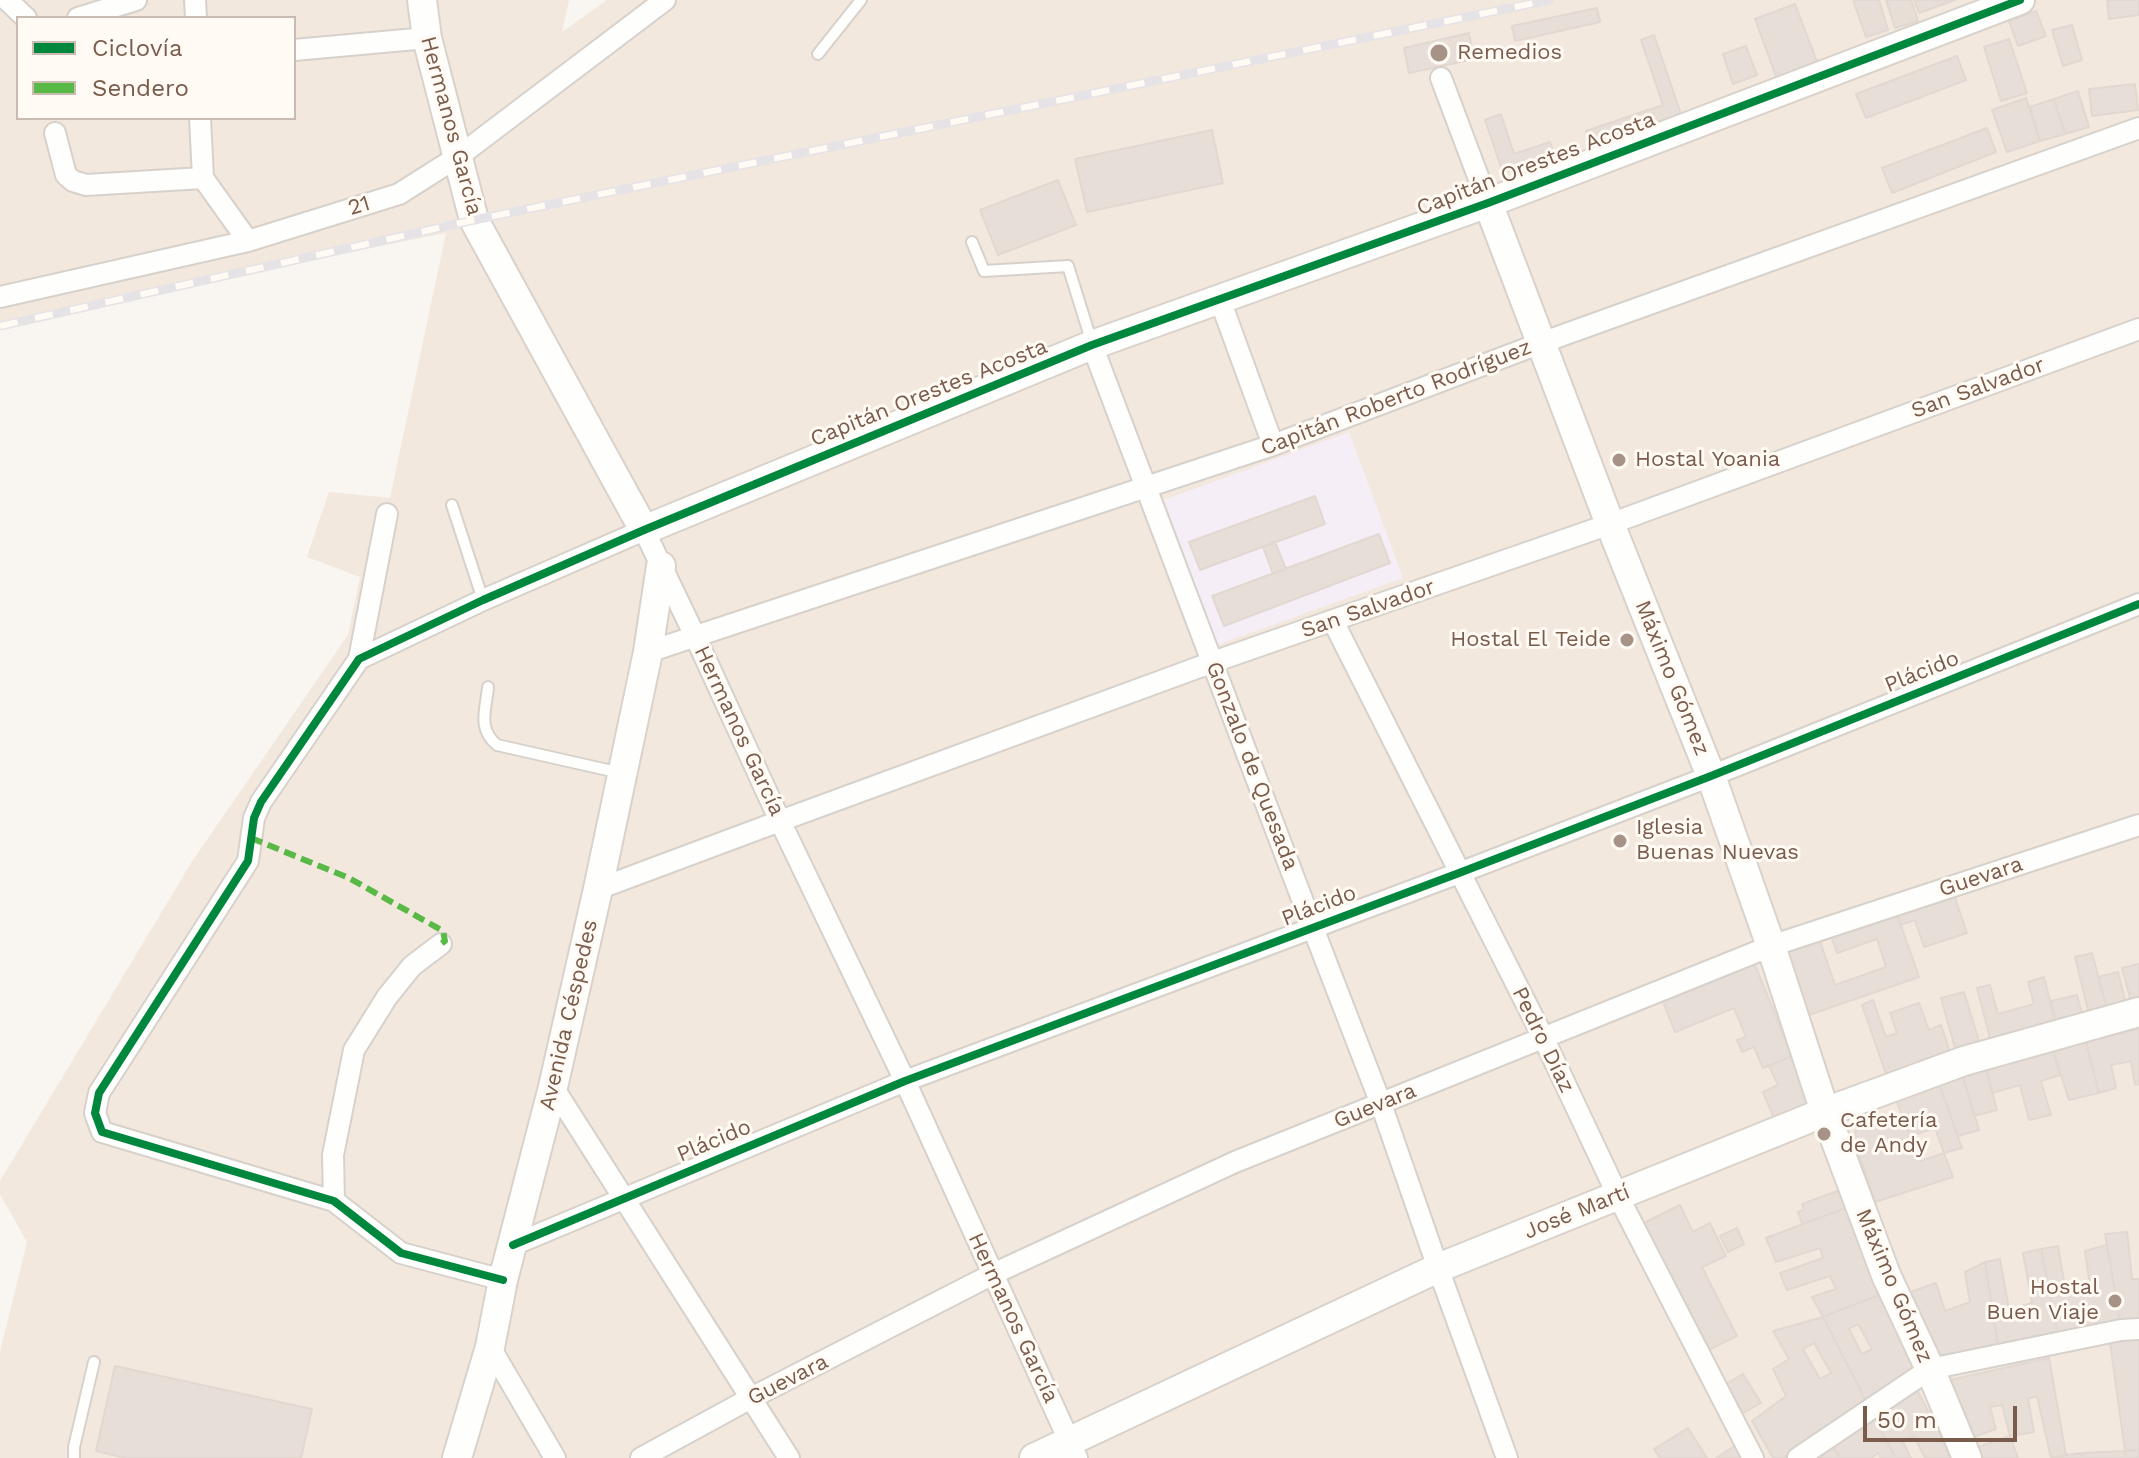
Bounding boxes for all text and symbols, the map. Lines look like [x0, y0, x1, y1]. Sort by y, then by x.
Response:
legend [16, 16, 296, 120]
street label: Hermanos García [414, 33, 488, 219]
text: Ciclovía [92, 34, 182, 62]
place label: Remedios [1457, 40, 1562, 66]
marker: Remedios [1428, 42, 1450, 64]
text: Sendero [92, 74, 189, 102]
street label: Capitán Orestes Acosta [1413, 106, 1659, 222]
street label: 21 [345, 190, 373, 222]
street label: Capitán Orestes Acosta [807, 333, 1051, 453]
street label: Capitán Roberto Rodríguez [1257, 334, 1535, 462]
street label: San Salvador [1908, 352, 2048, 424]
place label: Hostal Yoania [1635, 447, 1780, 473]
marker: Hostal Yoania [1610, 451, 1628, 469]
street label: San Salvador [1298, 574, 1438, 644]
street label: Máximo Gómez [1629, 597, 1715, 759]
place label: Hostal El Teide [1450, 627, 1611, 653]
marker: Hostal El Teide [1618, 631, 1636, 649]
street label: Hermanos García [688, 642, 790, 820]
street label: Plácido [1881, 645, 1963, 699]
street label: Gonzalo de Quesada [1200, 658, 1304, 874]
place label: Iglesia Buenas Nuevas [1636, 815, 1799, 866]
marker: Iglesia Buenas Nuevas [1611, 832, 1629, 850]
street label: Guevara [1936, 851, 2026, 903]
street label: Plácido [1278, 880, 1360, 932]
street label: Avenida Céspedes [534, 917, 604, 1113]
street label: Pedro Díaz [1506, 983, 1580, 1097]
street label: Guevara [1330, 1078, 1420, 1134]
place label: Cafetería de Andy [1840, 1108, 1937, 1160]
street label: Plácido [673, 1114, 755, 1168]
marker: Cafetería de Andy [1815, 1125, 1833, 1143]
street label: José Martí [1520, 1179, 1634, 1245]
street label: Máximo Gómez [1850, 1205, 1938, 1367]
street label: Hermanos García [962, 1229, 1064, 1407]
place label: Hostal Buen Viaje [1986, 1275, 2099, 1326]
marker: Hostal Buen Viaje [2106, 1292, 2124, 1310]
street label: Guevara [743, 1349, 833, 1411]
scale bar [1867, 1390, 2021, 1440]
text: 50 m [1877, 1406, 1937, 1434]

